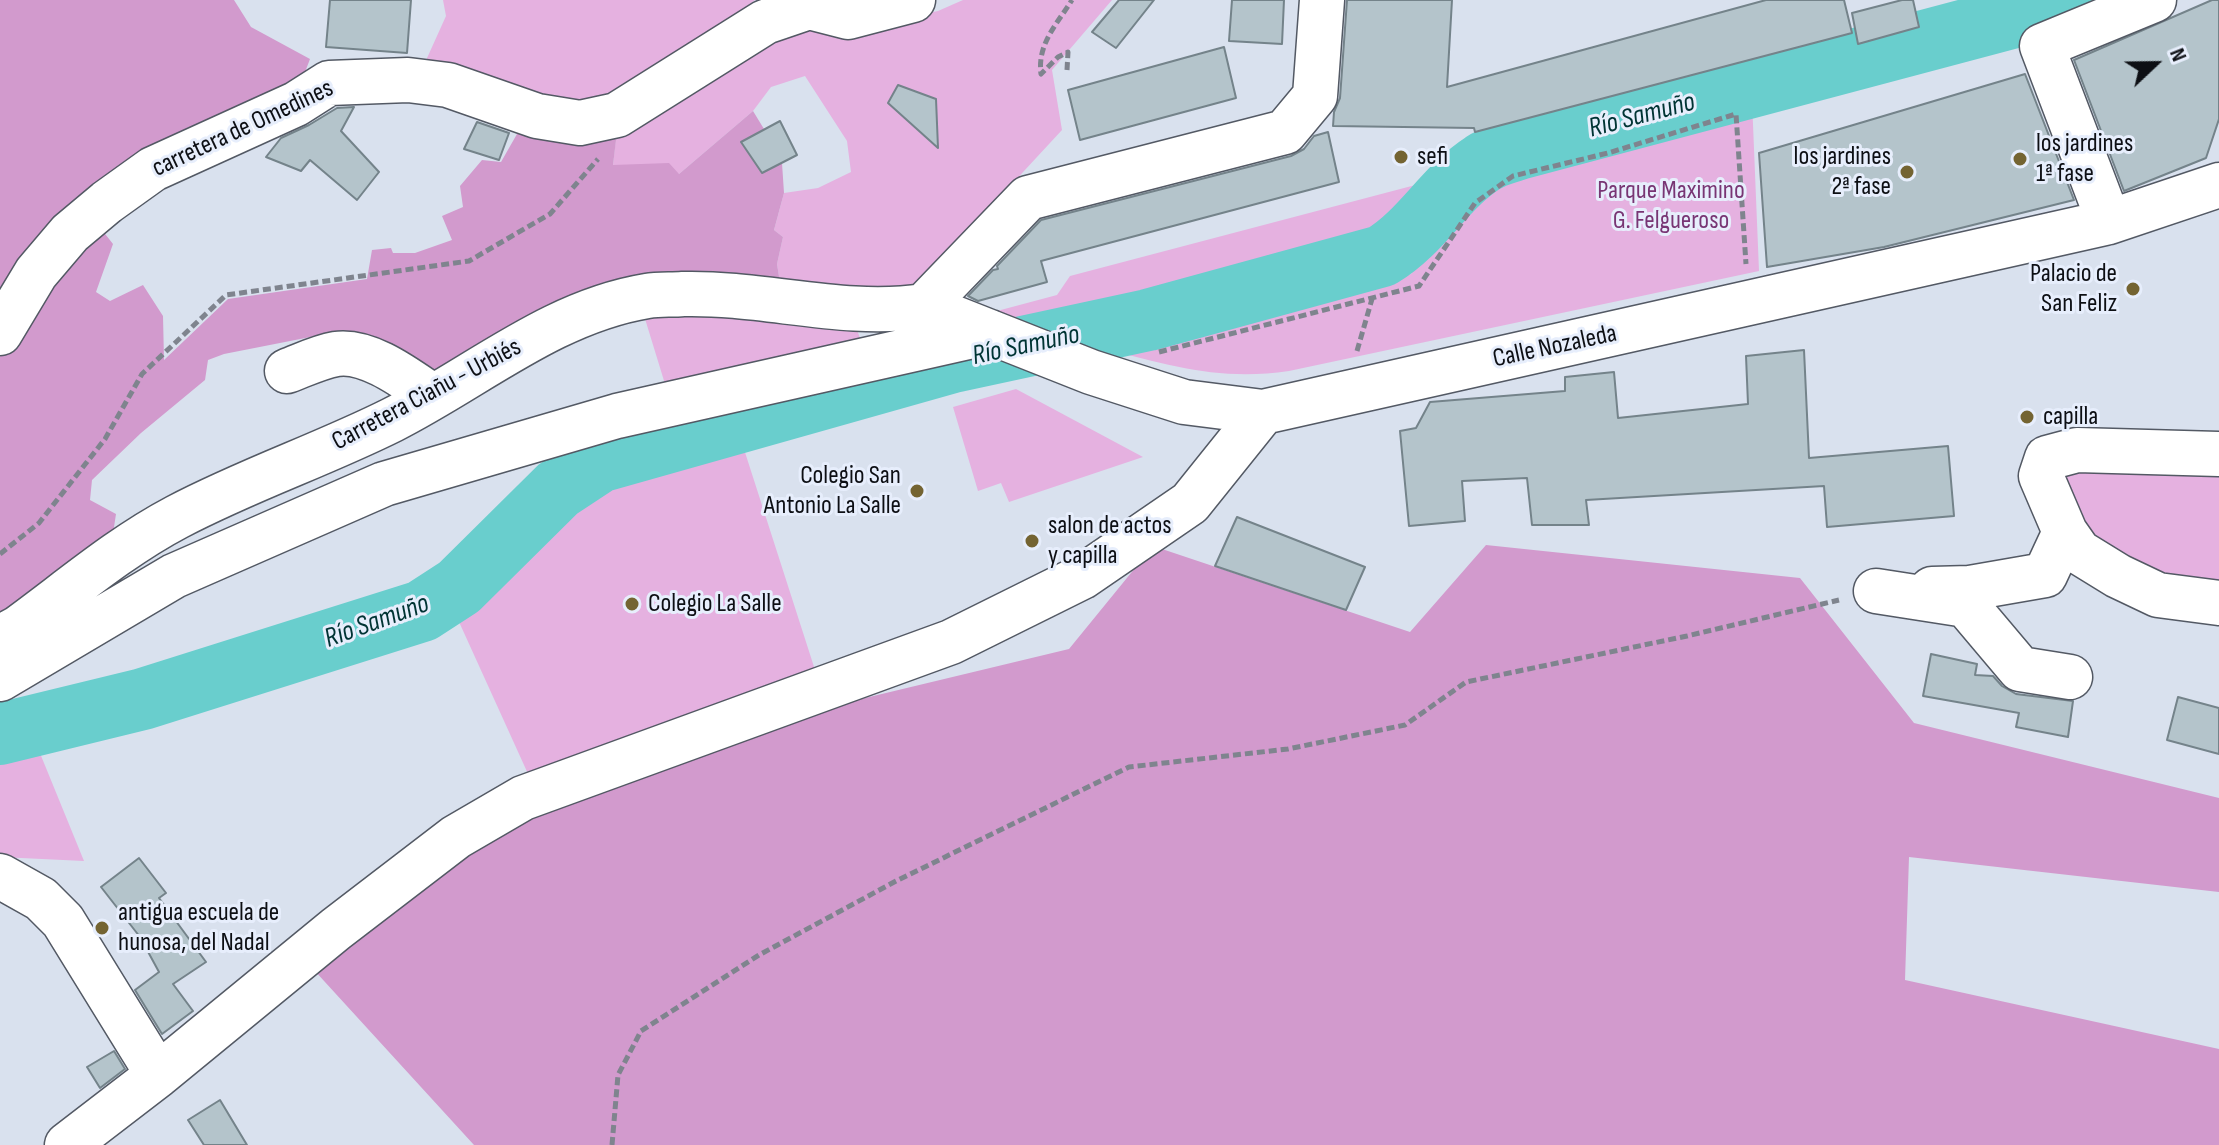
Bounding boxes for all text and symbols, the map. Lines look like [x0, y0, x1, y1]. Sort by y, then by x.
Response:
north arrow [2115, 24, 2195, 104]
text: N [2163, 44, 2192, 65]
street label: carretera de Omedines [147, 73, 339, 185]
water label: Río Samuño [1585, 86, 1699, 146]
place label: los jardines 1ª fase [2036, 128, 2133, 190]
place label: sefi [1417, 141, 1448, 173]
place label: los jardines 2ª fase [1794, 141, 1891, 202]
marker: sefi [1392, 148, 1410, 166]
marker: los jardines 1ª fase [2011, 150, 2029, 168]
marker: los jardines 2ª fase [1898, 163, 1916, 181]
park label: Parque Maximino G. Felgueroso [1597, 175, 1745, 236]
place label: Palacio de San Feliz [2030, 258, 2117, 320]
marker: Palacio de San Feliz [2124, 280, 2142, 298]
water label: Río Samuño [969, 318, 1083, 374]
street label: Calle Nozaleda [1490, 319, 1620, 375]
street label: Carretera Ciañu - Urbiés [327, 332, 527, 458]
place label: capilla [2043, 401, 2098, 433]
marker: capilla [2018, 408, 2036, 426]
place label: Colegio San Antonio La Salle [764, 460, 901, 522]
marker: Colegio San Antonio La Salle [908, 482, 926, 500]
place label: salon de actos y capilla [1048, 510, 1172, 572]
marker: salon de actos y capilla [1023, 532, 1041, 550]
water label: Río Samuño [320, 588, 434, 656]
place label: Colegio La Salle [648, 588, 782, 620]
marker: Colegio La Salle [623, 595, 641, 613]
place label: antigua escuela de hunosa, del Nadal [118, 897, 279, 958]
marker: antigua escuela de hunosa, del Nadal [93, 919, 111, 937]

